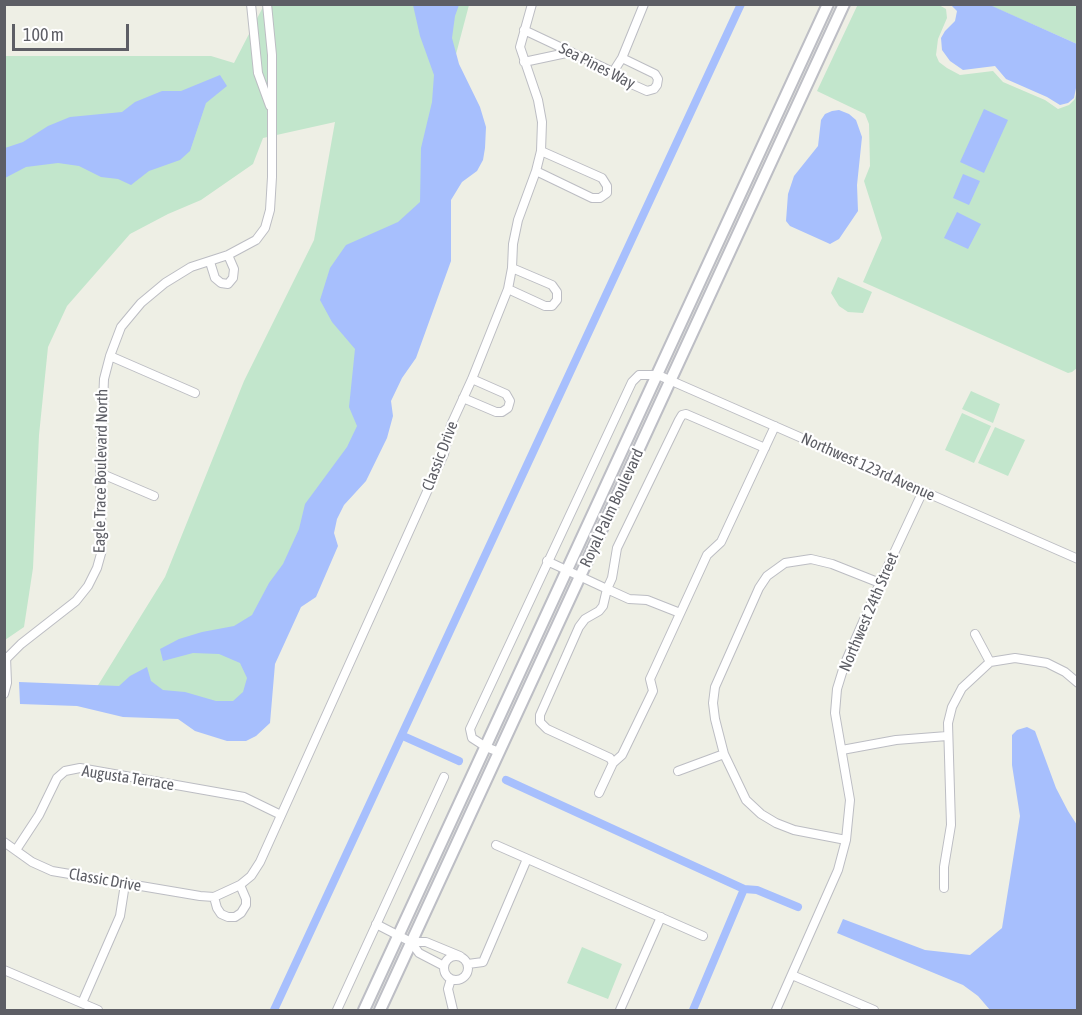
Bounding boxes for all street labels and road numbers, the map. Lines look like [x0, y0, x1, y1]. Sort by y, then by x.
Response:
street label: Sea Pines Way [556, 39, 638, 93]
street label: Eagle Trace Boulevard North [90, 389, 112, 553]
street label: Classic Drive [418, 418, 462, 494]
street label: Northwest 123rd Avenue [798, 429, 938, 505]
street label: Royal Palm Boulevard [576, 446, 648, 570]
street label: Northwest 24th Street [835, 549, 903, 675]
street label: Augusta Terrace [81, 761, 175, 795]
street label: Classic Drive [67, 864, 143, 896]

